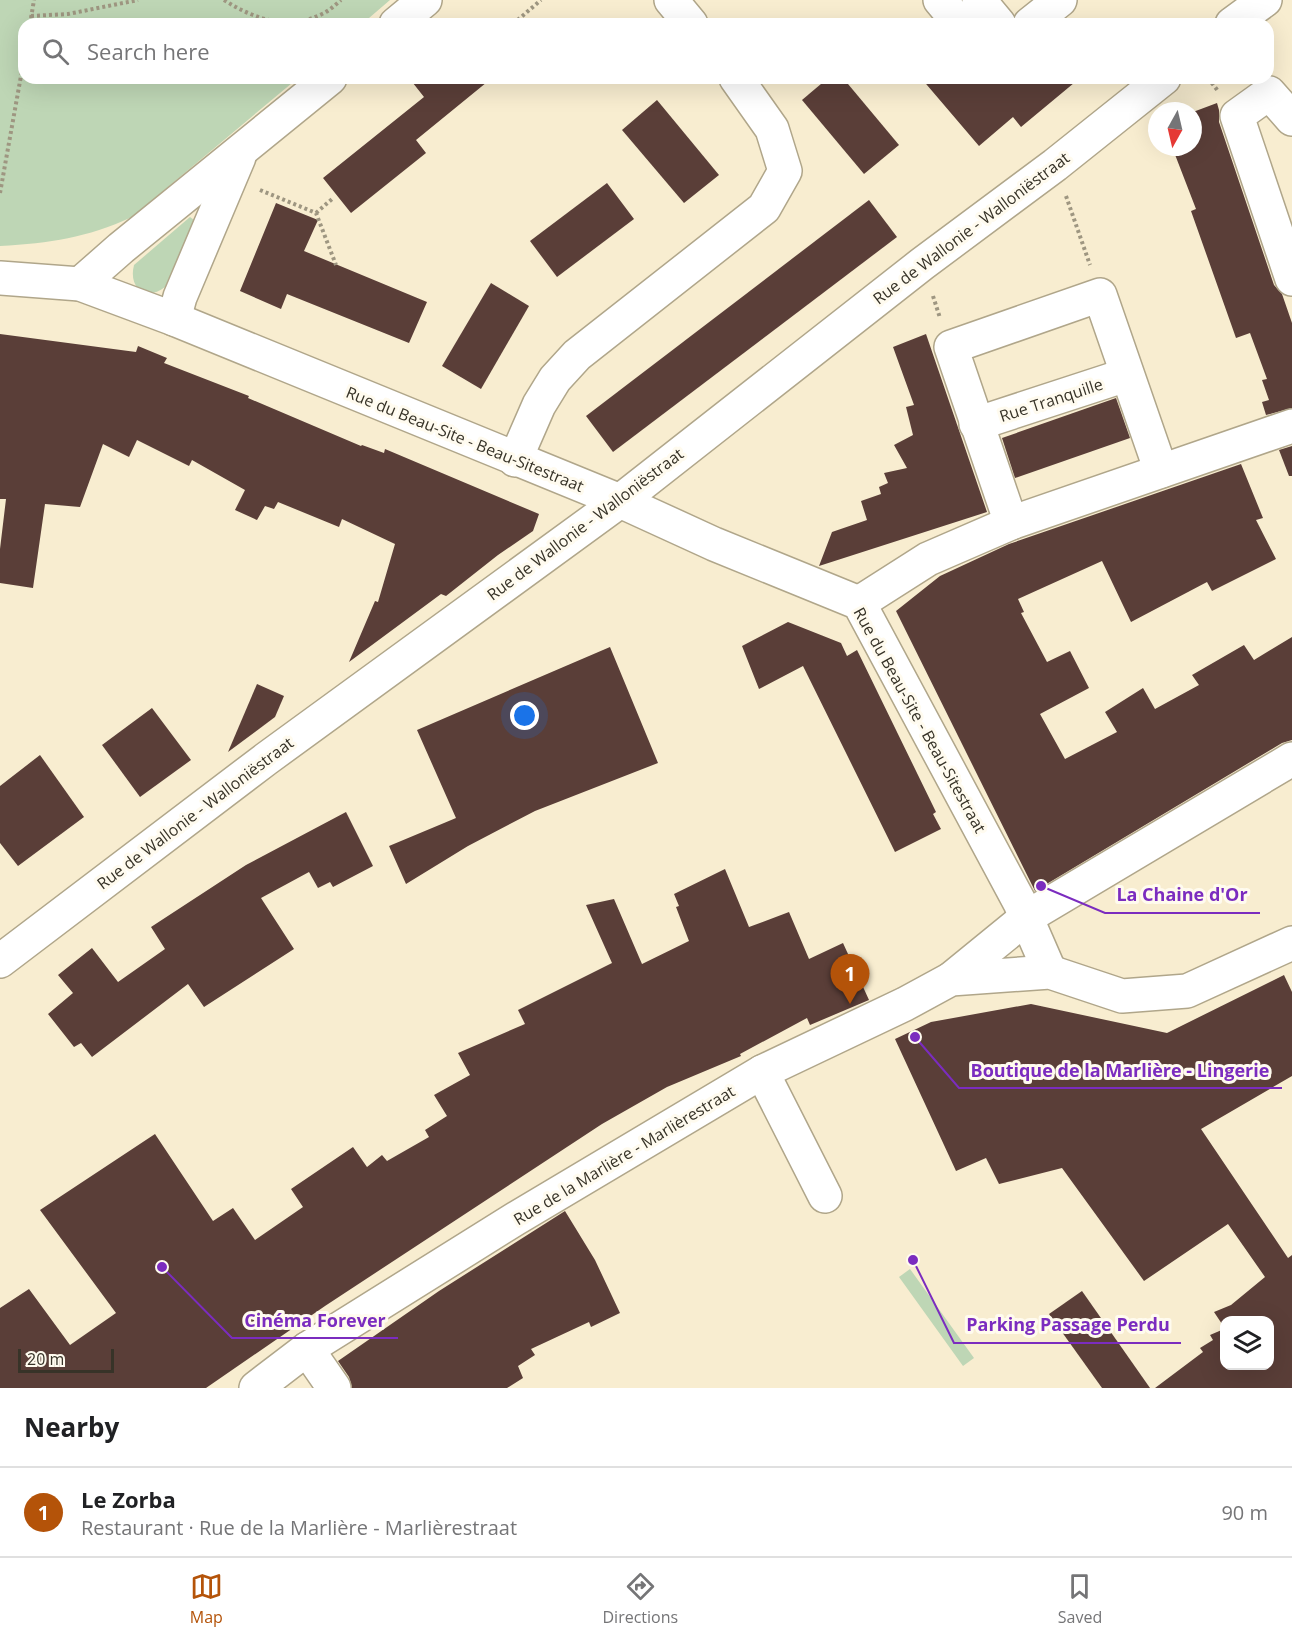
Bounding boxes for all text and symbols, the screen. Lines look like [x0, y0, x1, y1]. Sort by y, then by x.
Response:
search box [18, 18, 1274, 84]
icon: search [39, 35, 72, 68]
text: Search here [87, 36, 210, 66]
north arrow [1148, 102, 1202, 156]
street label: Rue de Wallonie - Walloniëstraat [868, 147, 1074, 309]
street label: Rue Tranquille [996, 373, 1106, 427]
street label: Rue du Beau-Site - Beau-Sitestraat [343, 381, 587, 497]
street label: Rue de Wallonie - Walloniëstraat [482, 443, 688, 605]
street label: Rue du Beau-Site - Beau-Sitestraat [849, 603, 992, 837]
your location [510, 701, 539, 730]
street label: Rue de Wallonie - Walloniëstraat [92, 732, 298, 894]
callout: La Chaine d'Or [1105, 877, 1260, 913]
text: La Chaine d'Or [1116, 882, 1248, 906]
pin: 1 [830, 954, 870, 1004]
callout: Boutique de la Marlière - Lingerie [959, 1052, 1282, 1088]
text: Boutique de la Marlière - Lingerie [971, 1058, 1269, 1082]
street label: Rue de la Marlière - Marlièrestraat [509, 1080, 739, 1230]
callout: Cinéma Forever [232, 1302, 398, 1338]
callout: Parking Passage Perdu [954, 1307, 1181, 1343]
text: Cinéma Forever [244, 1308, 386, 1332]
text: Parking Passage Perdu [966, 1312, 1170, 1336]
map controls [1220, 1316, 1274, 1370]
button: layers [1220, 1316, 1274, 1370]
scale bar [18, 1346, 114, 1374]
text: 20 m [27, 1348, 64, 1370]
text: Nearby [24, 1409, 119, 1445]
text: Le Zorba [81, 1484, 176, 1514]
text: 1 [38, 1499, 49, 1526]
text: 90 m [1221, 1499, 1268, 1526]
text: Restaurant · Rue de la Marlière - Marlièrestraat [81, 1514, 517, 1541]
tab: Map [190, 1570, 223, 1628]
tab: Directions [602, 1570, 678, 1628]
tab: Saved [1058, 1570, 1102, 1628]

